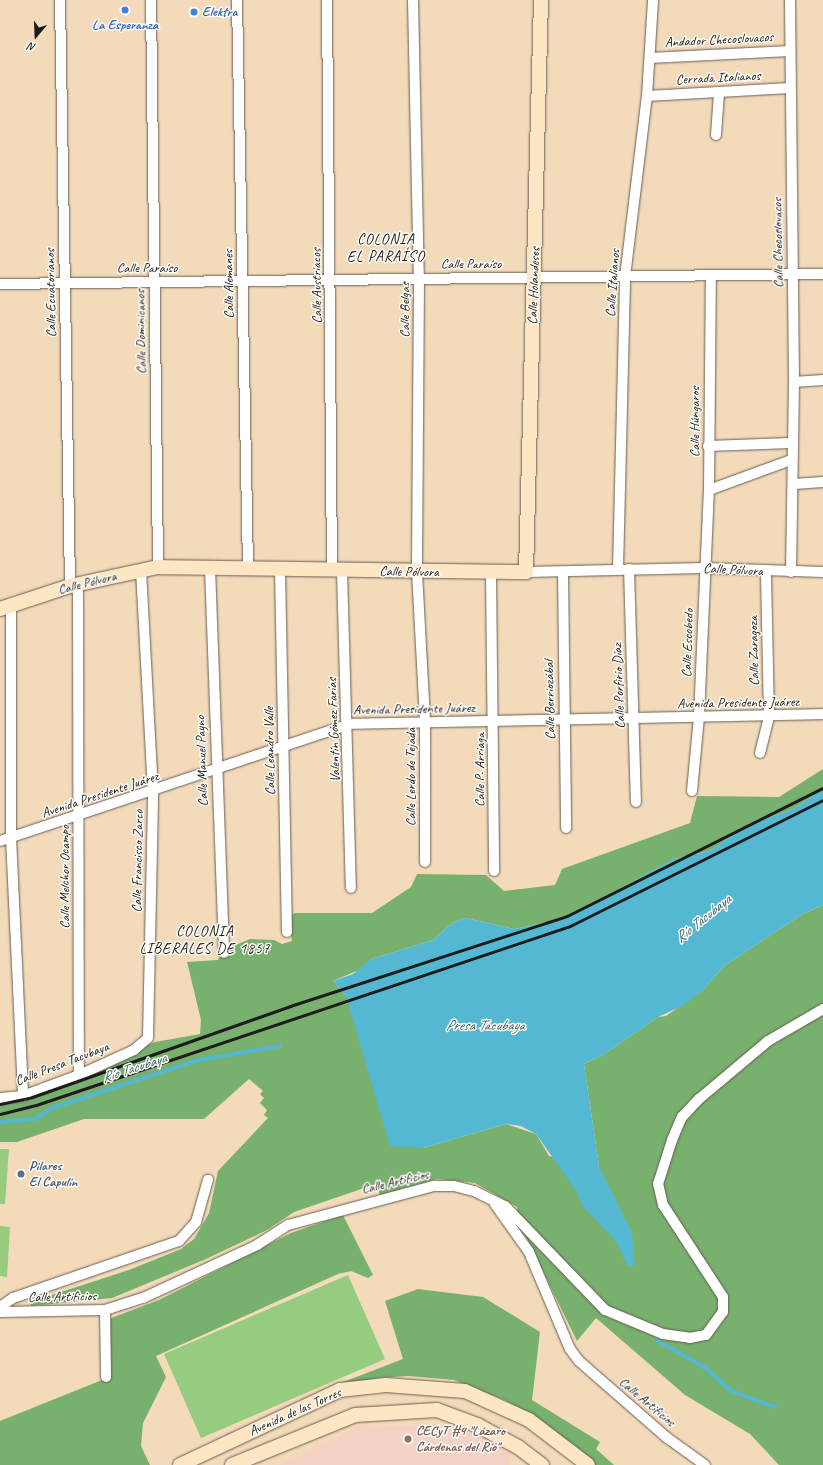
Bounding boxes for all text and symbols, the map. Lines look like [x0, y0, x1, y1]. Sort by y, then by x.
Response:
place label: Elektra [202, 4, 237, 20]
marker: La Esperanza [120, 5, 130, 15]
marker: Elektra [189, 7, 199, 17]
north arrow [16, 16, 56, 56]
place label: La Esperanza [92, 17, 158, 33]
street label: Andador Checoslovacos [664, 29, 774, 51]
text: N [27, 40, 38, 55]
street label: Cerrada Italianos [675, 67, 761, 89]
street label: Calle Checoslovacos [769, 198, 787, 288]
district label: COLONIA EL PARAÍSO [347, 230, 425, 265]
street label: Calle Holandeses [524, 247, 544, 325]
street label: Calle Austriacos [308, 248, 326, 324]
street label: Calle Italianos [602, 248, 624, 318]
street label: Calle Ecuatorianos [42, 249, 60, 337]
street label: Calle Alemanes [220, 249, 238, 319]
street label: Calle Paraíso [441, 256, 501, 272]
street label: Calle Paraíso [117, 260, 177, 276]
street label: Calle Belgas [397, 282, 413, 338]
street label: Calle Dominicanos [132, 289, 150, 375]
street label: Calle Húngaros [687, 387, 703, 457]
street label: Calle Pólvora [703, 560, 763, 580]
street label: Calle Pólvora [379, 563, 439, 581]
street label: Calle Pólvora [56, 568, 118, 598]
street label: Calle Escobedo [678, 608, 698, 678]
street label: Calle Zaragoza [745, 616, 763, 686]
street label: Calle Porfirio Díaz [609, 643, 629, 729]
street label: Calle Berriozábal [541, 660, 559, 740]
street label: Valentín Gómez Farías [324, 677, 344, 783]
street label: Avenida Presidente Juárez [677, 694, 799, 712]
street label: Avenida Presidente Juárez [353, 700, 475, 718]
street label: Calle Leandro Valle [261, 707, 279, 795]
street label: Calle Manuel Payno [192, 715, 212, 807]
street label: Calle Lerdo de Tejada [403, 728, 419, 826]
street label: Calle P. Arriaga [472, 733, 488, 807]
street label: Avenida Presidente Juárez [40, 768, 160, 822]
street label: Calle Francisco Zarco [129, 809, 147, 913]
street label: Calle Melchor Ocampo [57, 825, 73, 929]
water label: Río Tacubaya [671, 891, 735, 947]
district label: COLONIA LIBERALES DE 1857 [140, 922, 270, 957]
water label: Presa Tacubaya [445, 1017, 525, 1035]
street label: Calle Presa Tacubaya [13, 1038, 111, 1090]
water label: Río Tacubaya [99, 1049, 169, 1087]
place label: Pilares El Capulín [29, 1158, 77, 1190]
street label: Calle Artificios [360, 1166, 430, 1198]
marker: Pilares El Capulín [16, 1169, 26, 1179]
street label: Calle Artificios [28, 1288, 96, 1306]
street label: Calle Artificios [615, 1374, 679, 1430]
street label: Avenida de las Torres [246, 1384, 344, 1440]
place label: CECyT #4 "Lázaro Cárdenas del Río" [416, 1423, 505, 1456]
marker: CECyT #4 "Lázaro Cárdenas del Río" [403, 1434, 413, 1444]

